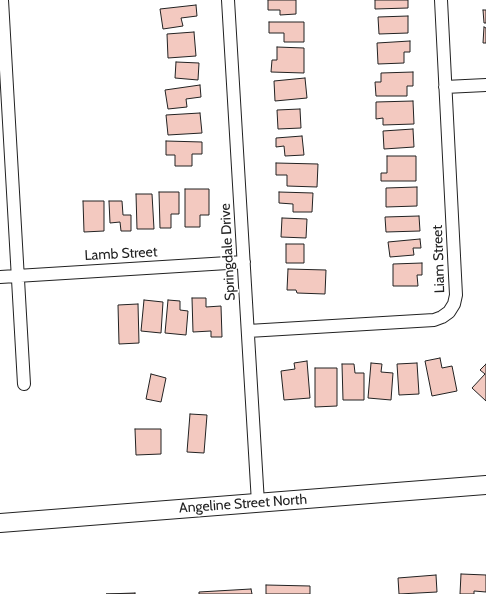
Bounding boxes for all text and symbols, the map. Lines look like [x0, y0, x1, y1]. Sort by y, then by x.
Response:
street label: Springdale Drive [217, 203, 239, 301]
street label: Liam Street [429, 225, 449, 293]
street label: Lamb Street [84, 244, 158, 264]
street label: Angeline Street North [178, 491, 308, 517]

